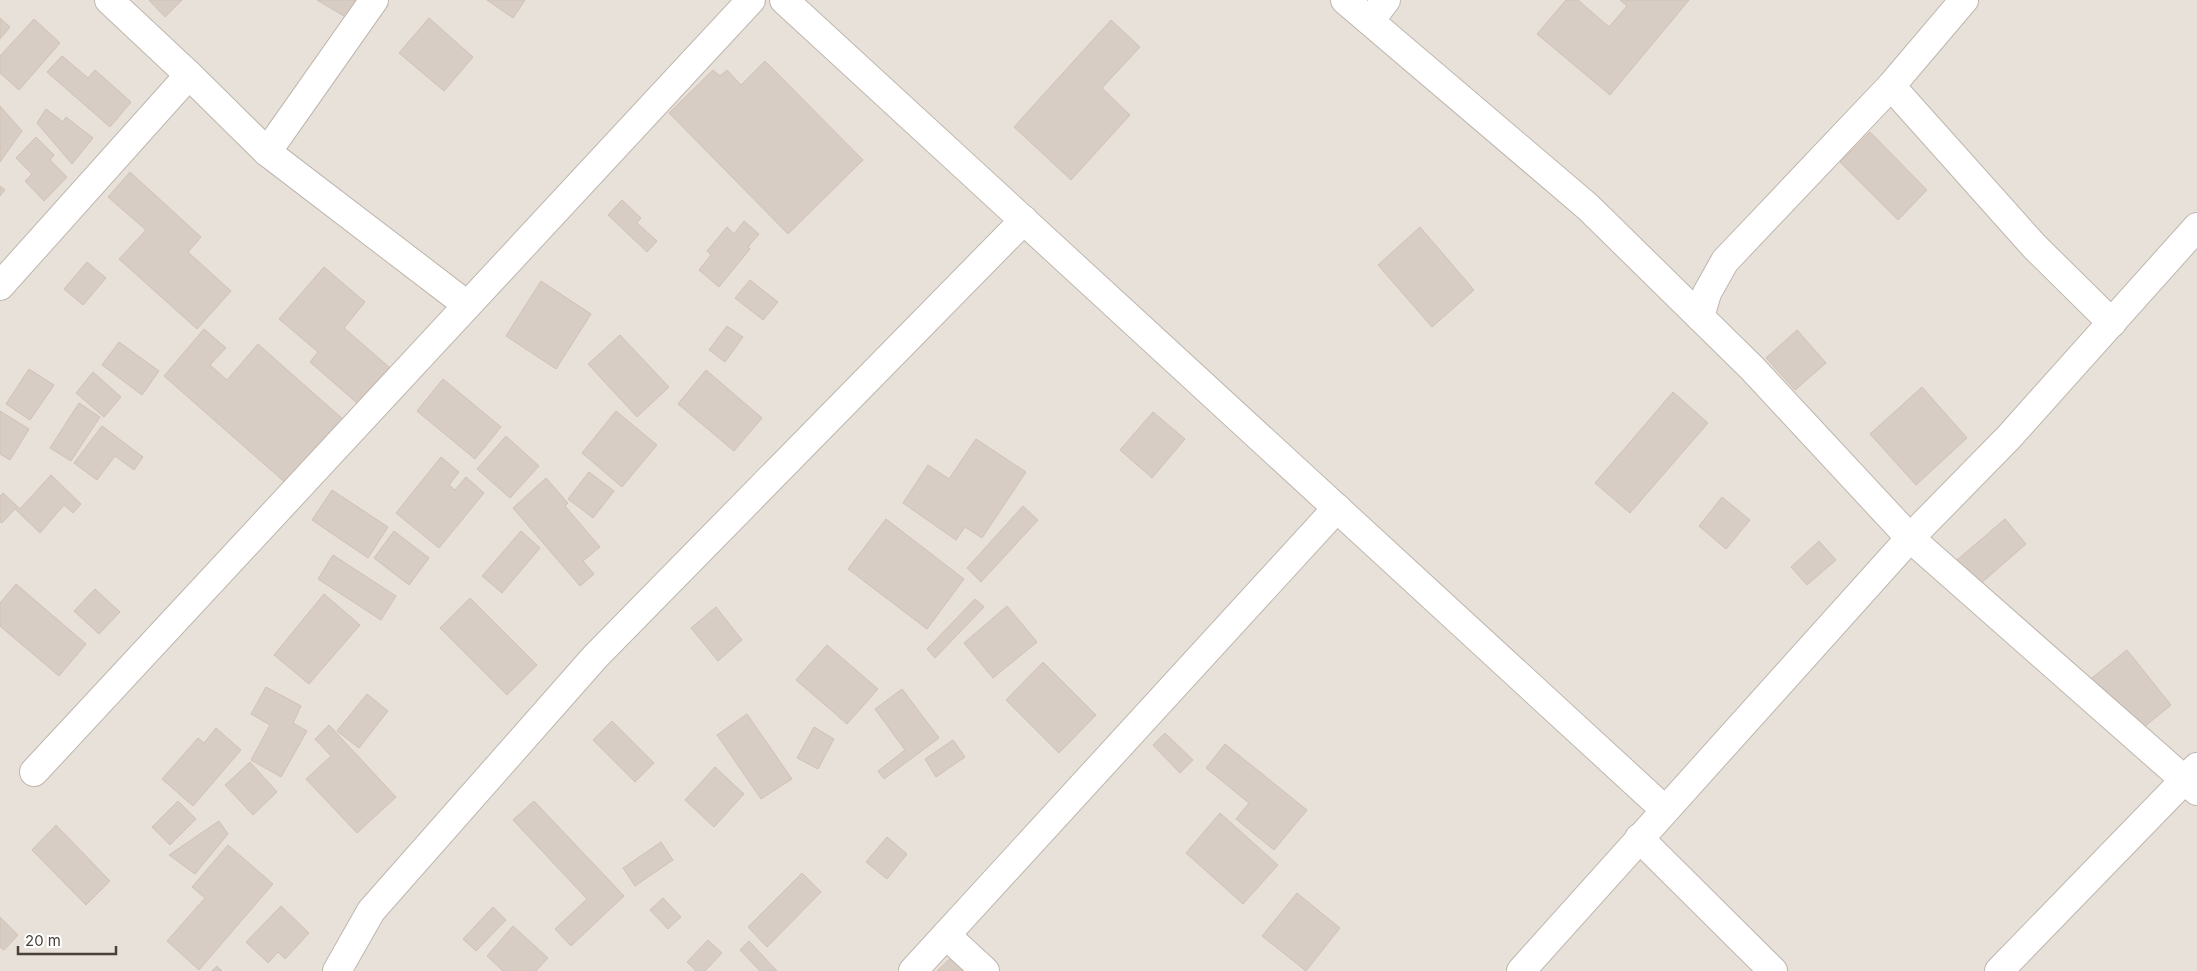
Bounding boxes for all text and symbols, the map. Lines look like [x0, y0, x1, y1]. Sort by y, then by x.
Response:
scale bar [18, 924, 115, 956]
text: 20 m [25, 931, 61, 950]

